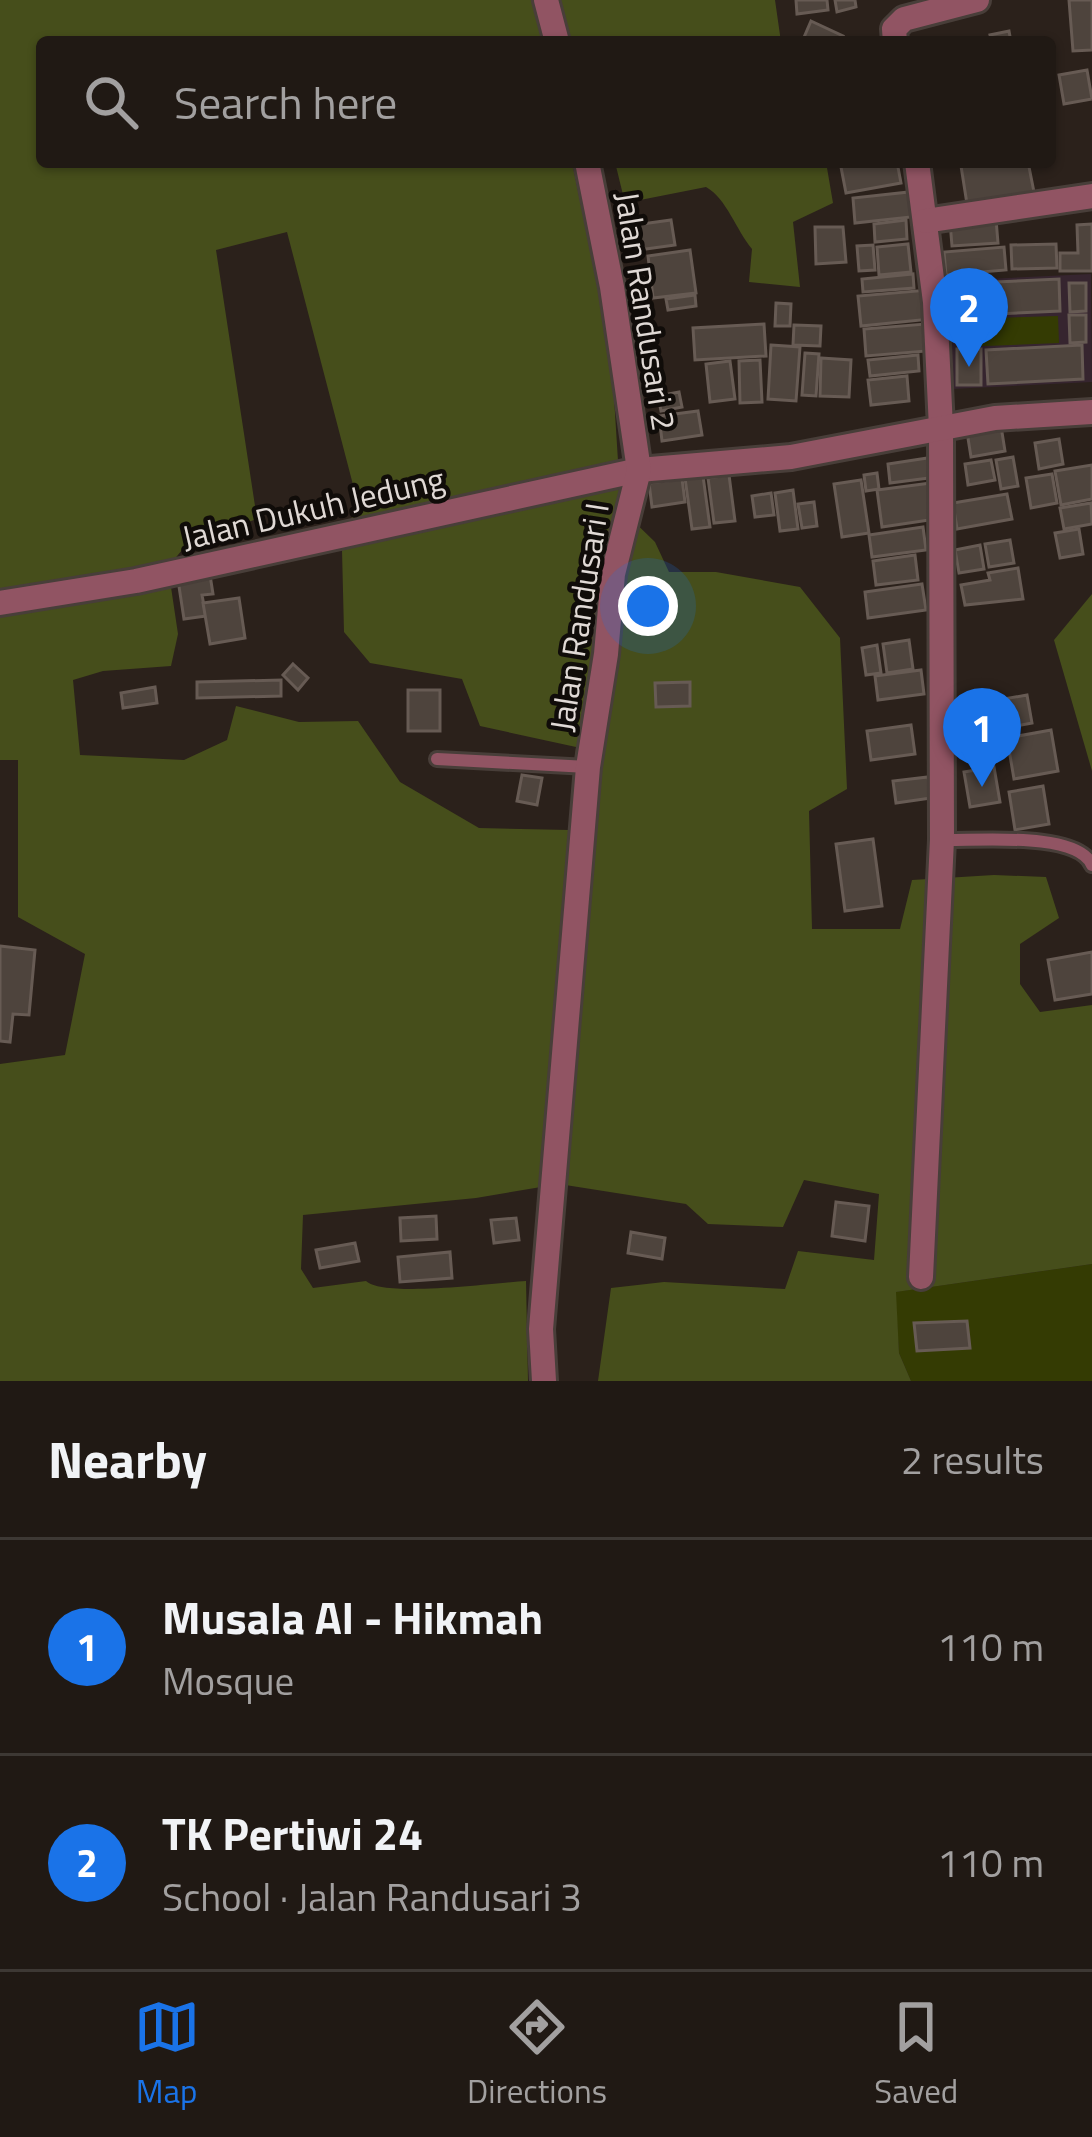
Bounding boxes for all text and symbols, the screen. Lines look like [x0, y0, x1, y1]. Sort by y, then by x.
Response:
search box [36, 36, 1056, 168]
text: Search here [174, 68, 397, 136]
icon: search [78, 69, 144, 135]
street label: Jalan Randusari 2 [602, 188, 690, 434]
pin: 2 [930, 268, 1008, 367]
street label: Jalan Dukuh Jedung [177, 453, 449, 563]
street label: Jalan Randusari I [536, 499, 622, 735]
your location [618, 576, 678, 636]
pin: 1 [943, 688, 1021, 787]
text: Nearby [48, 1420, 207, 1498]
text: 2 results [901, 1430, 1044, 1489]
text: Musala Al - Hikmah [162, 1583, 543, 1651]
text: 1 [76, 1617, 98, 1676]
text: 110 m [937, 1617, 1044, 1676]
text: Mosque [162, 1651, 294, 1710]
text: TK Pertiwi 24 [162, 1799, 423, 1867]
text: 2 [76, 1833, 98, 1892]
text: 110 m [937, 1833, 1044, 1892]
text: School · Jalan Randusari 3 [162, 1867, 582, 1926]
tab: Map [134, 1994, 200, 2116]
tab: Directions [467, 1994, 607, 2116]
tab: Saved [874, 1994, 958, 2116]

